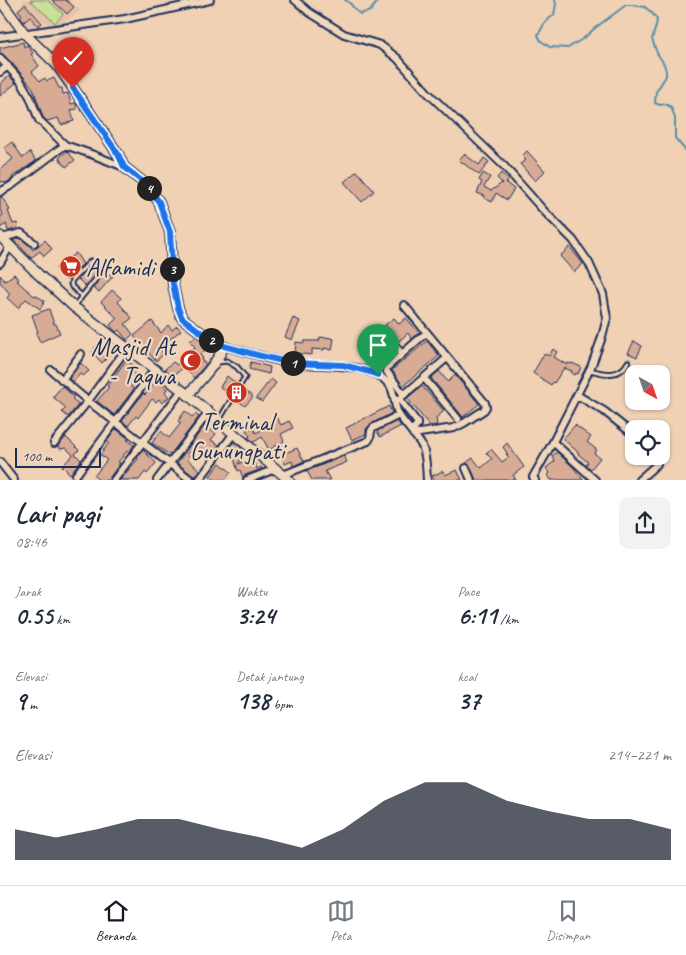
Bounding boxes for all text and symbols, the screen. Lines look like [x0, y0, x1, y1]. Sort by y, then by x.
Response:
pin [52, 37, 94, 88]
icon: check [59, 44, 87, 72]
pin: 4 [136, 176, 162, 200]
text: 4 [146, 180, 153, 197]
place label: Alfamidi [86, 252, 157, 284]
supermarket icon: Alfamidi [58, 255, 82, 279]
pin: 3 [160, 256, 184, 282]
text: 3 [169, 261, 176, 278]
pin [357, 324, 399, 375]
pin: 2 [198, 328, 224, 352]
place label: Masjid At - Taqwa [91, 331, 178, 392]
icon: arrive [364, 331, 392, 359]
text: 2 [208, 332, 215, 349]
mosque icon: Masjid At - Taqwa [179, 348, 203, 372]
pin: 1 [280, 350, 306, 376]
text: 1 [290, 355, 297, 372]
north arrow [625, 365, 670, 410]
map controls [625, 365, 670, 465]
building icon: Terminal Gunungpati [225, 380, 249, 404]
place label: Terminal Gunungpati [190, 406, 288, 467]
button: locate [625, 420, 670, 465]
scale bar [15, 445, 101, 468]
text: 100 m [22, 448, 52, 465]
text: Lari pagi [15, 495, 100, 530]
button: share [619, 497, 671, 549]
text: 08:46 [15, 532, 47, 552]
text: Jarak [15, 583, 41, 600]
text: Waktu [236, 583, 267, 600]
text: Pace [458, 583, 479, 600]
text: 0.55 [15, 600, 53, 632]
text: 3:24 [236, 600, 275, 632]
text: 6:11 [458, 600, 497, 632]
text: km [53, 611, 70, 628]
text: /km [497, 611, 519, 628]
text: Elevasi [15, 668, 47, 685]
text: Detak jantung [236, 668, 304, 685]
text: kcal [458, 668, 476, 685]
text: 9 [15, 685, 26, 717]
text: 138 [236, 685, 270, 717]
text: 37 [458, 685, 480, 717]
text: m [26, 696, 37, 713]
text: bpm [270, 696, 293, 713]
text: Elevasi [15, 745, 52, 765]
text: 214–221 m [608, 745, 671, 765]
tab: Beranda [96, 897, 136, 944]
tab: Peta [327, 897, 355, 944]
tab: Disimpan [546, 897, 590, 944]

